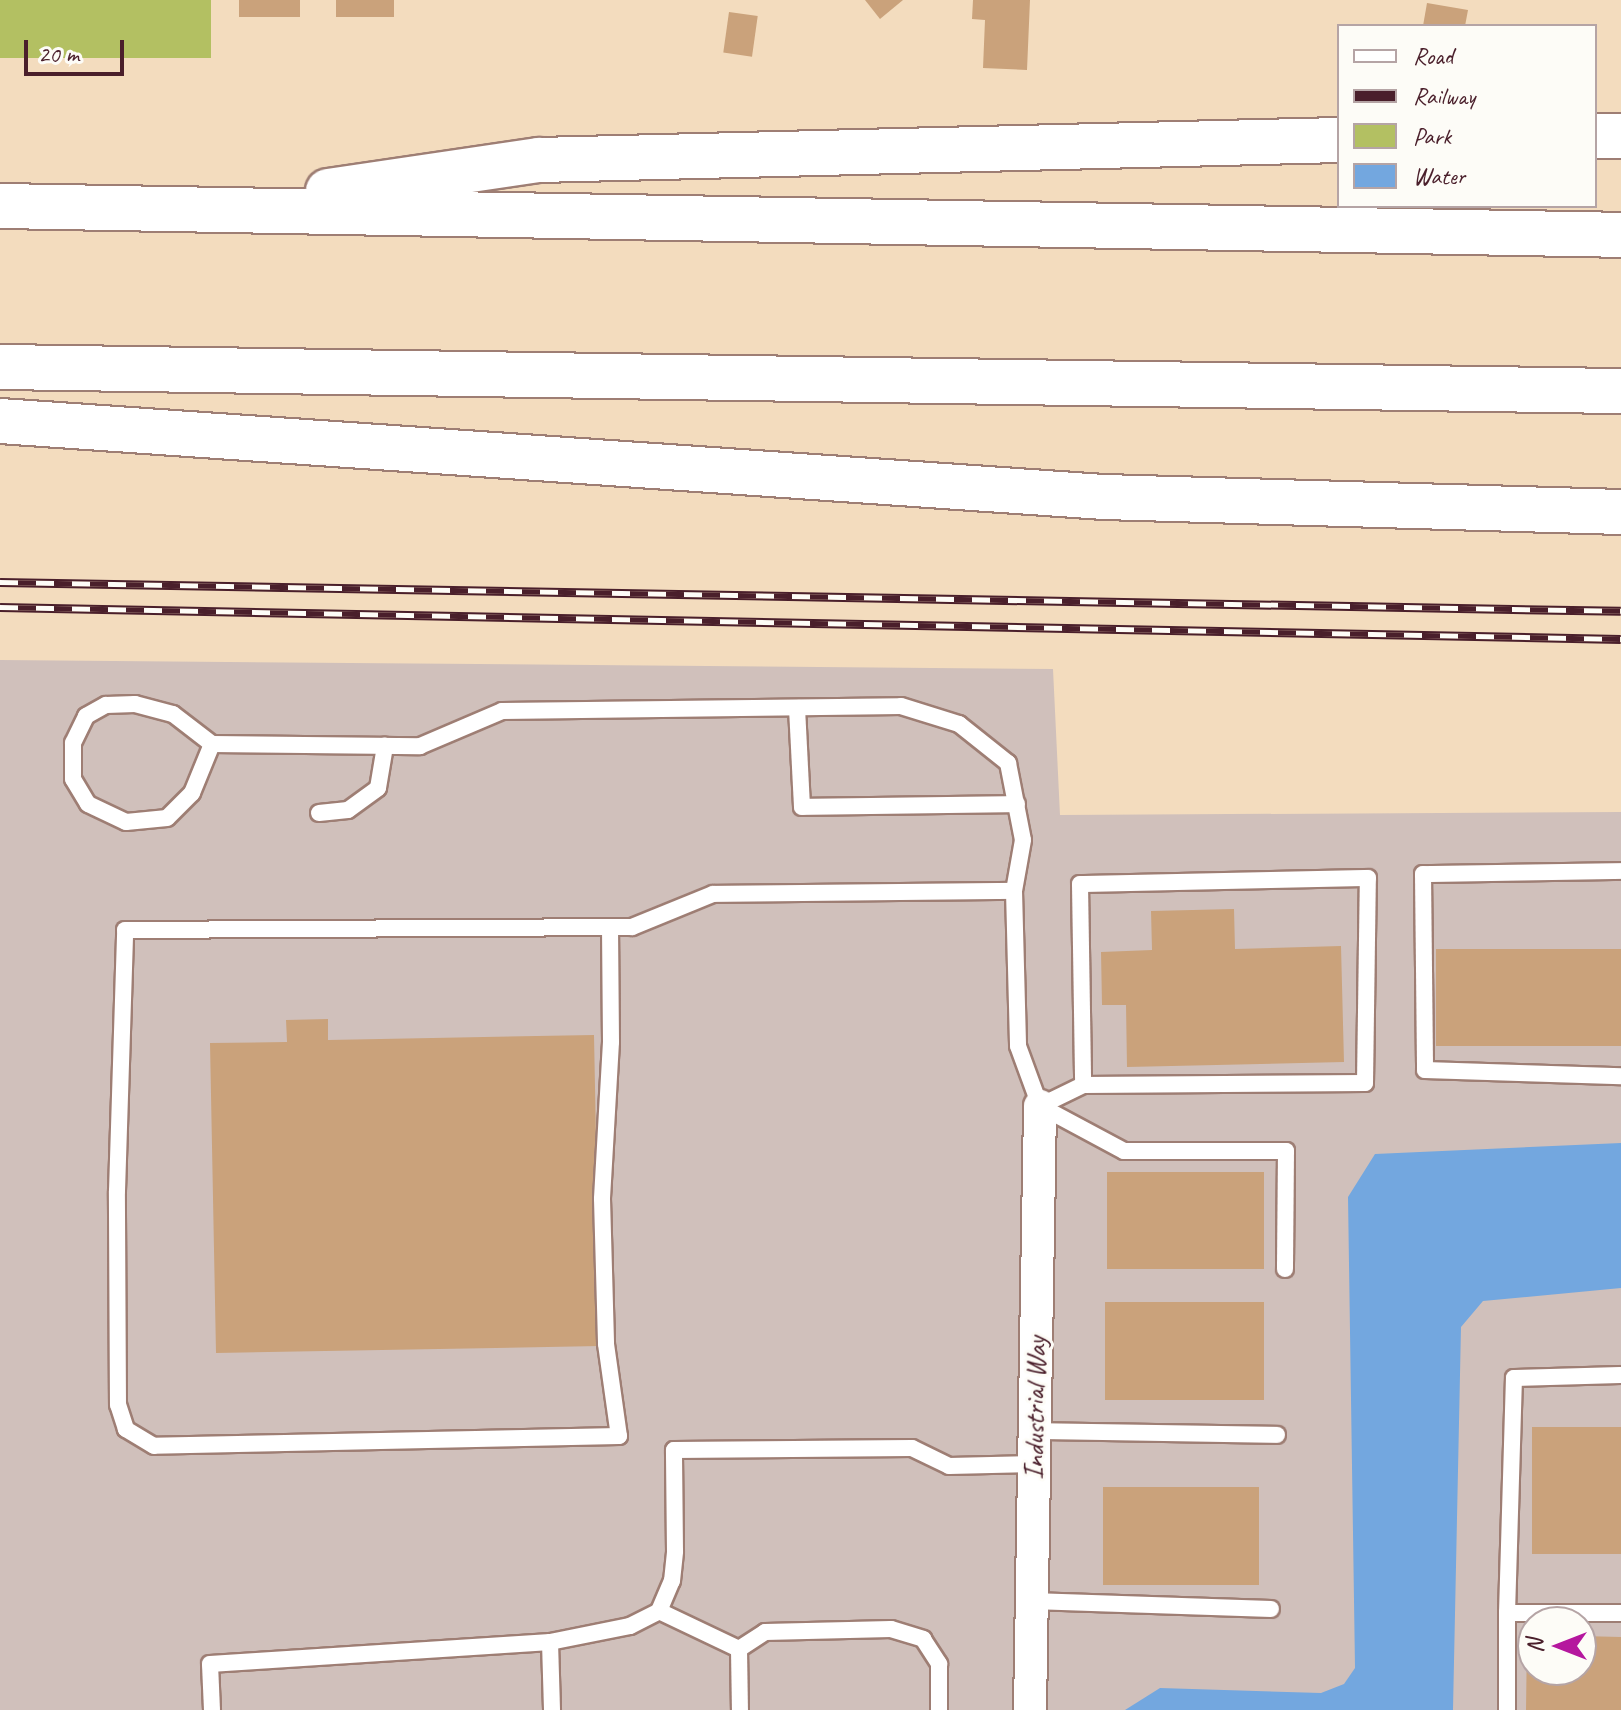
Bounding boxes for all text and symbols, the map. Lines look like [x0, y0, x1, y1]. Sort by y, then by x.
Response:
scale bar [28, 24, 128, 74]
legend [1337, 24, 1597, 208]
text: 20 m [38, 39, 79, 69]
text: Road [1413, 41, 1453, 71]
text: Railway [1413, 81, 1475, 111]
text: Park [1413, 121, 1451, 151]
text: Water [1413, 161, 1465, 191]
street label: Industrial Way [1017, 1336, 1053, 1480]
north arrow [1517, 1606, 1597, 1686]
text: N [1521, 1639, 1549, 1653]

